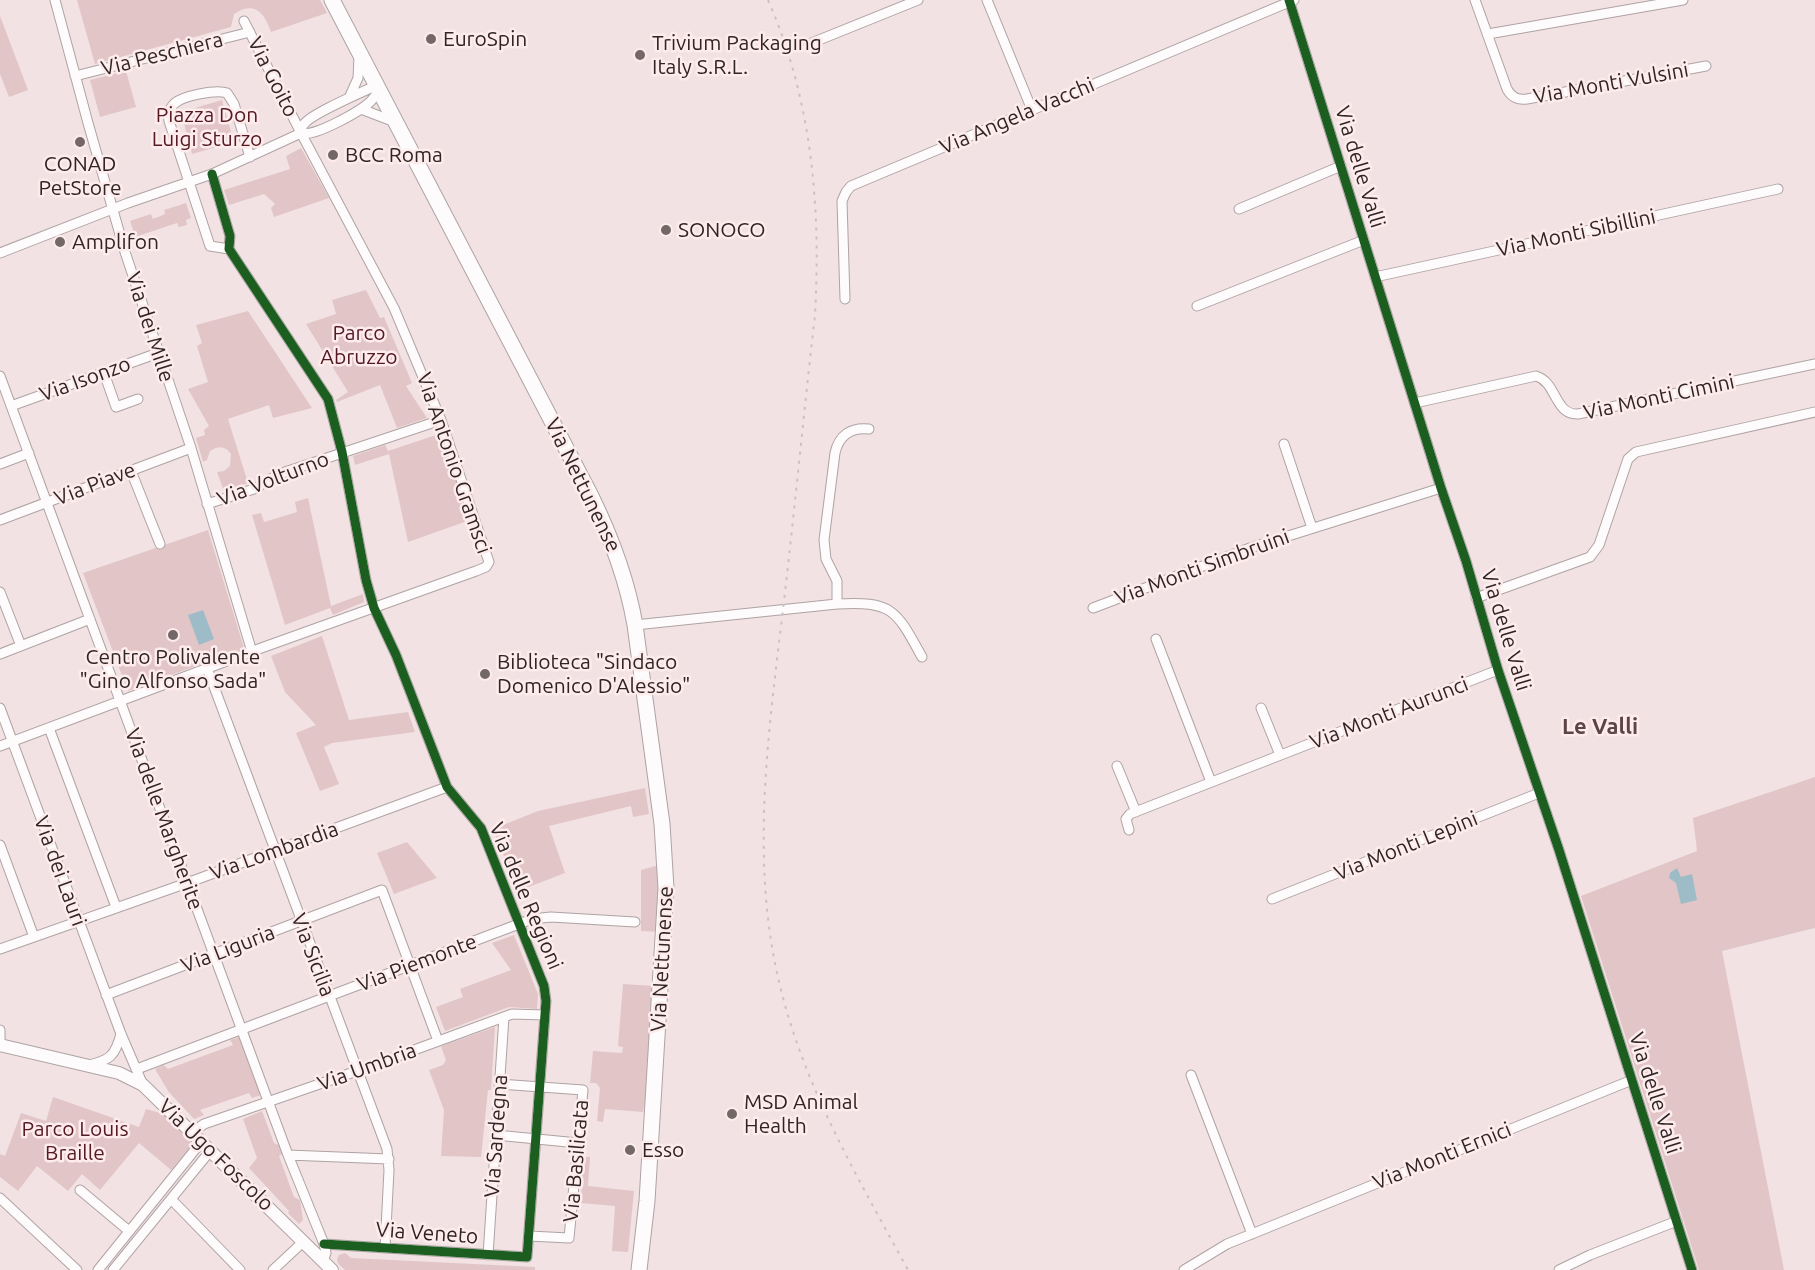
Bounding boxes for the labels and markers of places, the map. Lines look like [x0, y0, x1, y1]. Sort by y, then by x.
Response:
place label: EuroSpin [443, 26, 527, 52]
place label: Trivium Packaging Italy S.R.L. [652, 30, 822, 80]
marker: EuroSpin [424, 32, 438, 46]
marker: Trivium Packaging Italy S.R.L. [633, 48, 647, 62]
marker: CONAD PetStore [73, 135, 87, 149]
place label: BCC Roma [345, 142, 443, 168]
marker: BCC Roma [326, 148, 340, 162]
place label: CONAD PetStore [38, 151, 122, 201]
place label: SONOCO [678, 217, 766, 243]
marker: SONOCO [659, 223, 673, 237]
place label: Amplifon [72, 229, 159, 255]
marker: Amplifon [53, 235, 67, 249]
marker: Centro Polivalente "Gino Alfonso Sada" [166, 628, 180, 642]
place label: Centro Polivalente "Gino Alfonso Sada" [80, 644, 266, 694]
place label: Biblioteca "Sindaco Domenico D'Alessio" [497, 649, 690, 699]
marker: Biblioteca "Sindaco Domenico D'Alessio" [478, 667, 492, 681]
place label: MSD Animal Health [744, 1089, 858, 1139]
marker: MSD Animal Health [725, 1107, 739, 1121]
place label: Esso [642, 1137, 684, 1163]
marker: Esso [623, 1143, 637, 1157]

